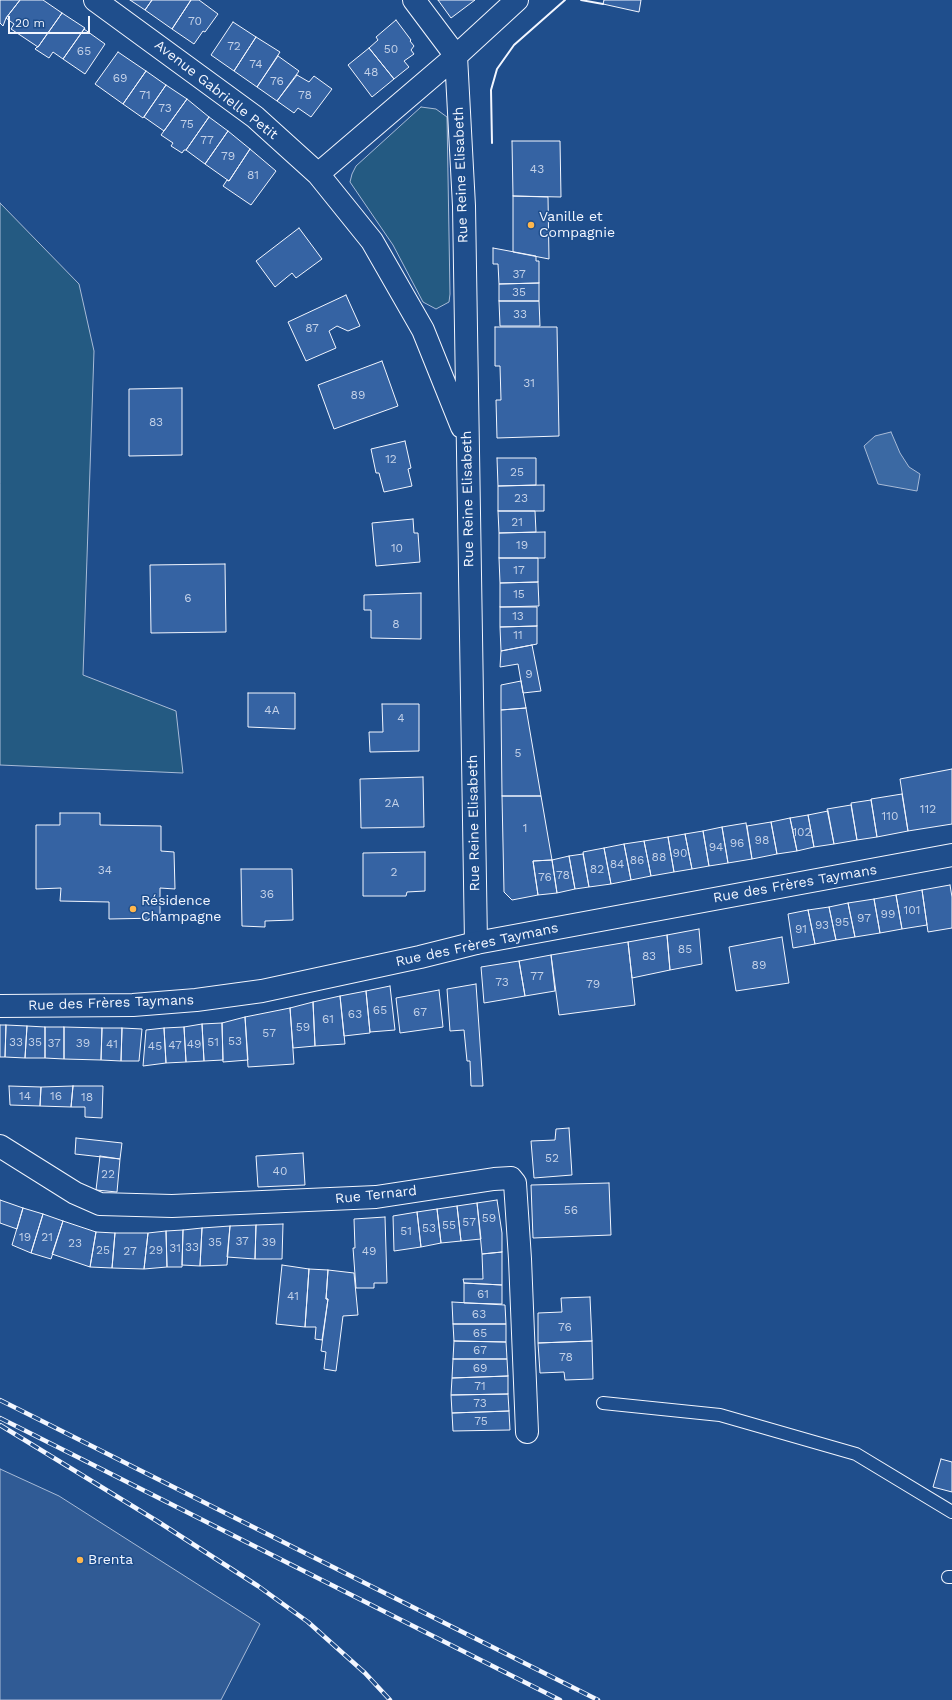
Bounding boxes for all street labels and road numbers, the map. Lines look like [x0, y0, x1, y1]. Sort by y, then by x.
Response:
street label: Avenue Gabrielle Petit [151, 37, 281, 143]
street label: Rue Reine Elisabeth [450, 107, 472, 243]
street label: Rue Reine Elisabeth [458, 431, 478, 567]
street label: Rue Reine Elisabeth [464, 755, 484, 891]
street label: Rue des Frères Taymans [712, 861, 878, 907]
street label: Rue des Frères Taymans [394, 920, 560, 970]
street label: Rue des Frères Taymans [28, 992, 194, 1014]
street label: Rue Ternard [334, 1182, 418, 1208]

